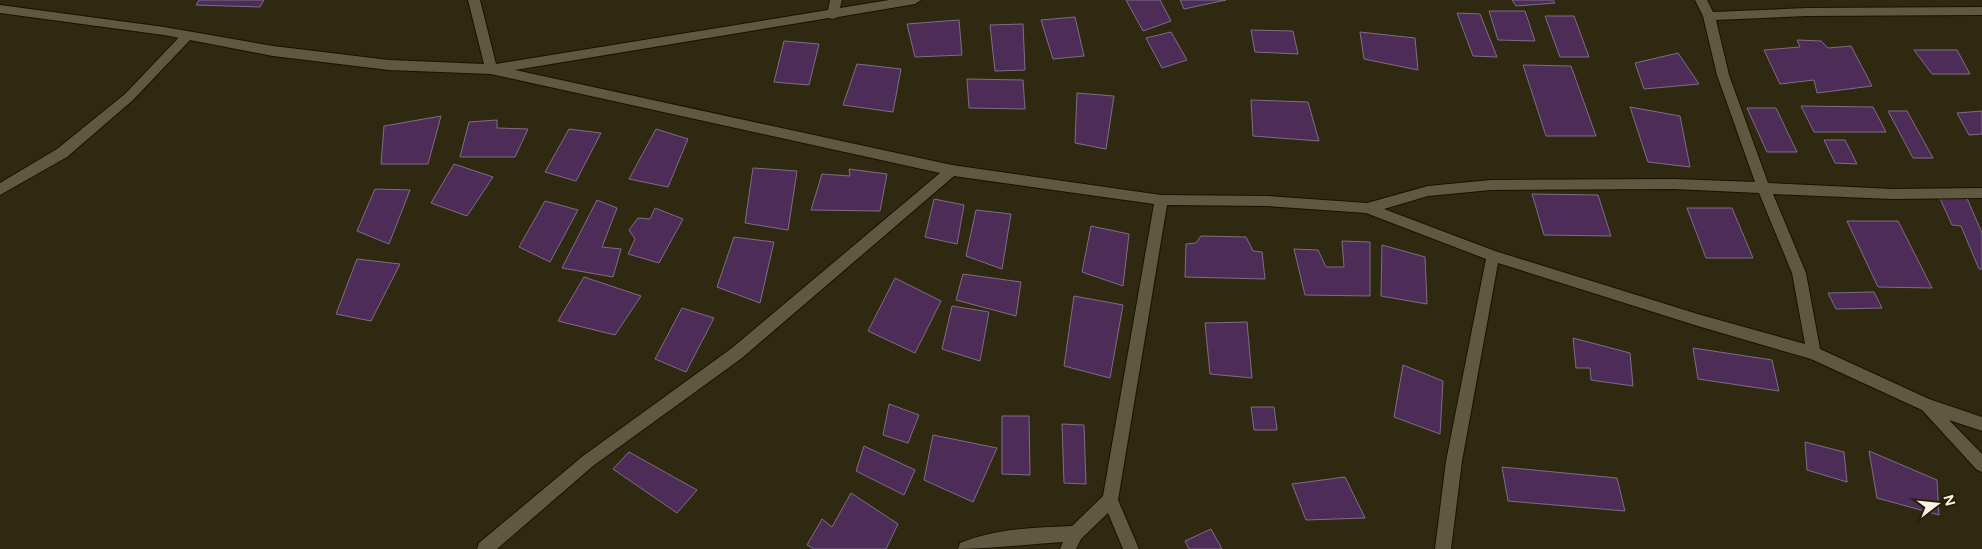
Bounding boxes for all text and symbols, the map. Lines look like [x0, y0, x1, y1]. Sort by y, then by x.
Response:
north arrow [1912, 479, 1962, 529]
text: N [1939, 493, 1959, 508]

